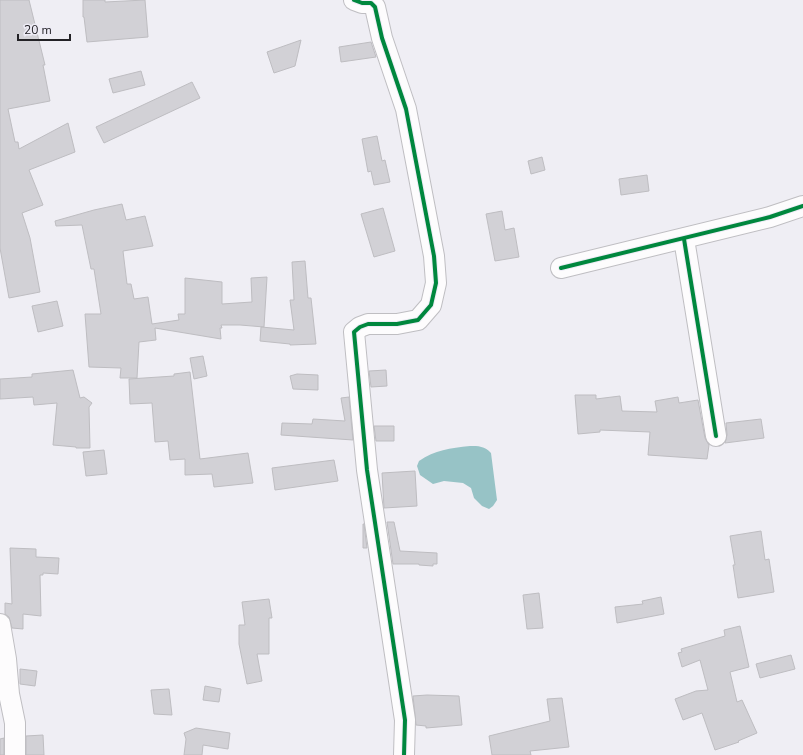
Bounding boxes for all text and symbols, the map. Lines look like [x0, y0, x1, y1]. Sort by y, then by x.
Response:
scale bar [18, 16, 70, 42]
text: 20 m [24, 22, 52, 38]

